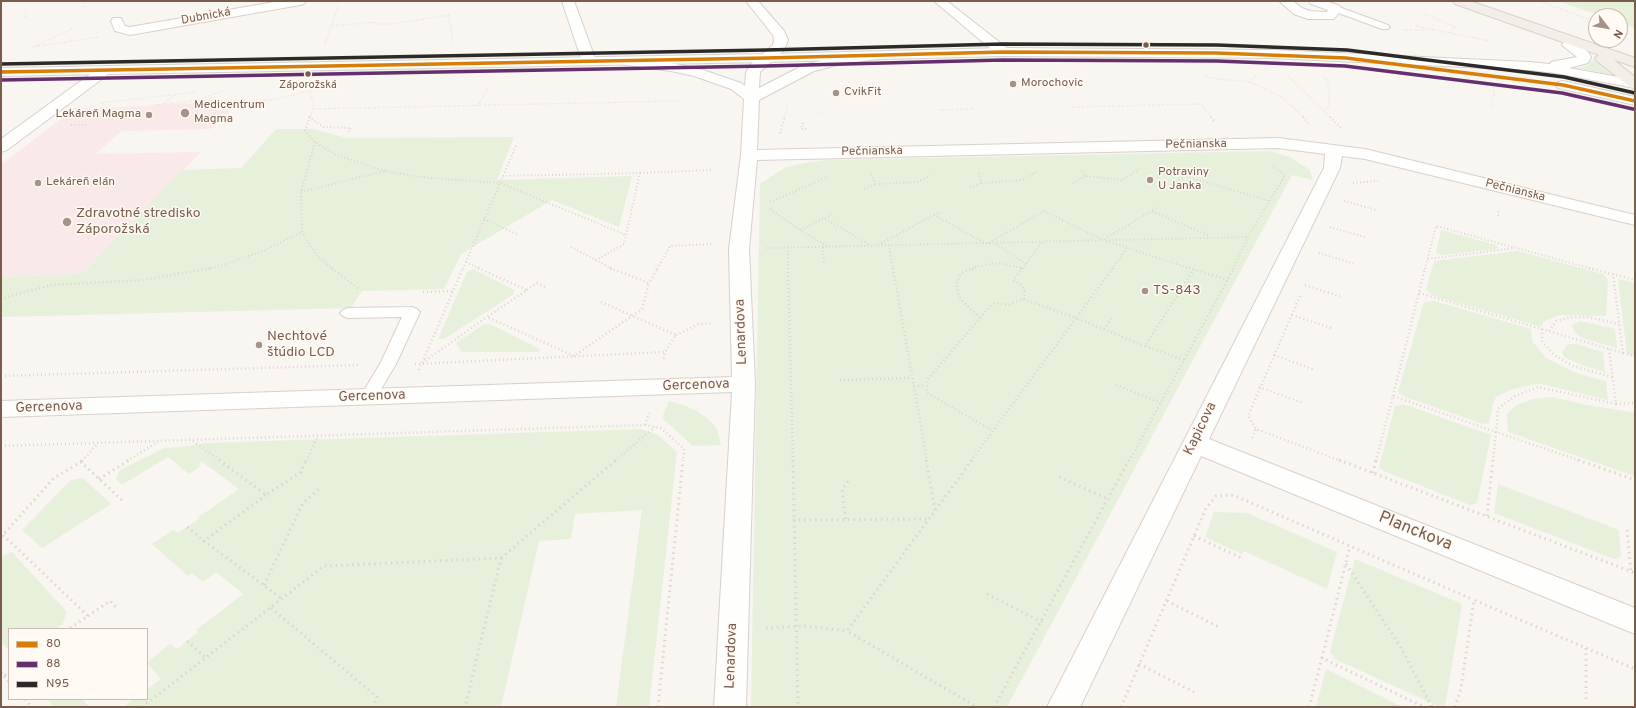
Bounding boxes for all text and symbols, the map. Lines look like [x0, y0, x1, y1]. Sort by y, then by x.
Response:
street label: Dubnická [180, 6, 232, 28]
north arrow [1588, 8, 1628, 48]
text: N [1609, 27, 1625, 41]
unlabelled marker [1141, 40, 1151, 50]
marker: Záporožská [303, 69, 313, 79]
place label: Morochovic [1021, 77, 1083, 91]
place label: Záporožská [279, 79, 337, 93]
marker: Morochovic [1008, 79, 1018, 89]
place label: CvikFit [844, 86, 882, 100]
marker: CvikFit [831, 88, 841, 98]
place label: Medicentrum Magma [194, 99, 265, 127]
marker: Medicentrum Magma [179, 107, 191, 119]
place label: Lekáreň Magma [56, 108, 141, 122]
marker: Lekáreň Magma [144, 110, 154, 120]
street label: Pečnianska [1165, 137, 1227, 153]
street label: Pečnianska [841, 144, 903, 160]
place label: Potraviny U Janka [1158, 166, 1209, 194]
marker: Potraviny U Janka [1145, 175, 1155, 185]
place label: Lekáreň elán [46, 176, 115, 190]
street label: Pečnianska [1483, 177, 1547, 205]
marker: Lekáreň elán [33, 178, 43, 188]
place label: Zdravotné stredisko Záporožská [76, 206, 200, 238]
marker: Zdravotné stredisko Záporožská [61, 216, 73, 228]
place label: TS-843 [1153, 283, 1201, 299]
marker: TS-843 [1140, 286, 1150, 296]
street label: Lenardova [732, 299, 752, 365]
place label: Nechtové štúdio LCD [267, 329, 335, 362]
marker: Nechtové štúdio LCD [254, 340, 264, 350]
street label: Gercenova [662, 376, 730, 396]
street label: Gercenova [338, 387, 406, 407]
street label: Gercenova [15, 398, 83, 418]
street label: Kapicova [1181, 400, 1221, 458]
street label: Planckova [1375, 508, 1455, 556]
street label: Lenardova [722, 623, 742, 689]
legend [8, 628, 148, 700]
text: 80 [46, 636, 61, 652]
text: 88 [46, 656, 61, 672]
text: N95 [46, 676, 69, 692]

